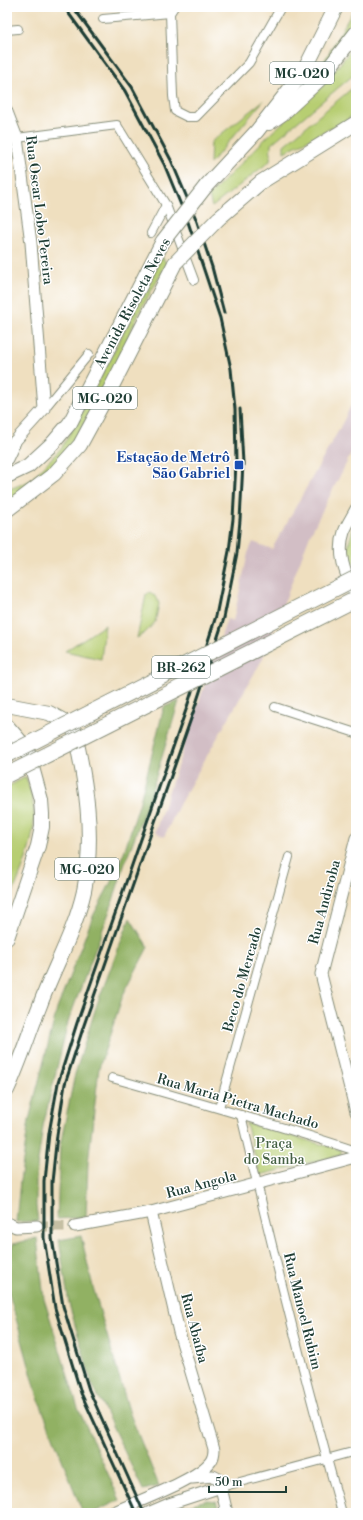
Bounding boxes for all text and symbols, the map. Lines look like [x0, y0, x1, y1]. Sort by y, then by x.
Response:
road number: MG-020 [270, 62, 334, 84]
street label: Rua Oscar Lobo Pereira [21, 135, 57, 287]
street label: Avenida Risoleta Neves [90, 235, 175, 373]
road number: MG-020 [73, 387, 137, 409]
place label: Estação de Metrô São Gabriel [117, 449, 230, 483]
marker: Estação de Metrô São Gabriel [233, 459, 245, 471]
road number: BR-262 [152, 656, 210, 678]
street label: Rua Andiroba [305, 857, 345, 947]
road number: MG-020 [55, 858, 119, 880]
street label: Beco do Mercado [219, 924, 267, 1035]
street label: Rua Maria Pietra Machado [155, 1070, 321, 1134]
park label: Praça do Samba [243, 1135, 305, 1169]
street label: Rua Angola [164, 1167, 239, 1203]
street label: Rua Manoel Rubim [279, 1251, 325, 1372]
street label: Rua Abaíba [176, 1291, 212, 1366]
scale bar [209, 1468, 286, 1494]
text: 50 m [215, 1475, 243, 1490]

